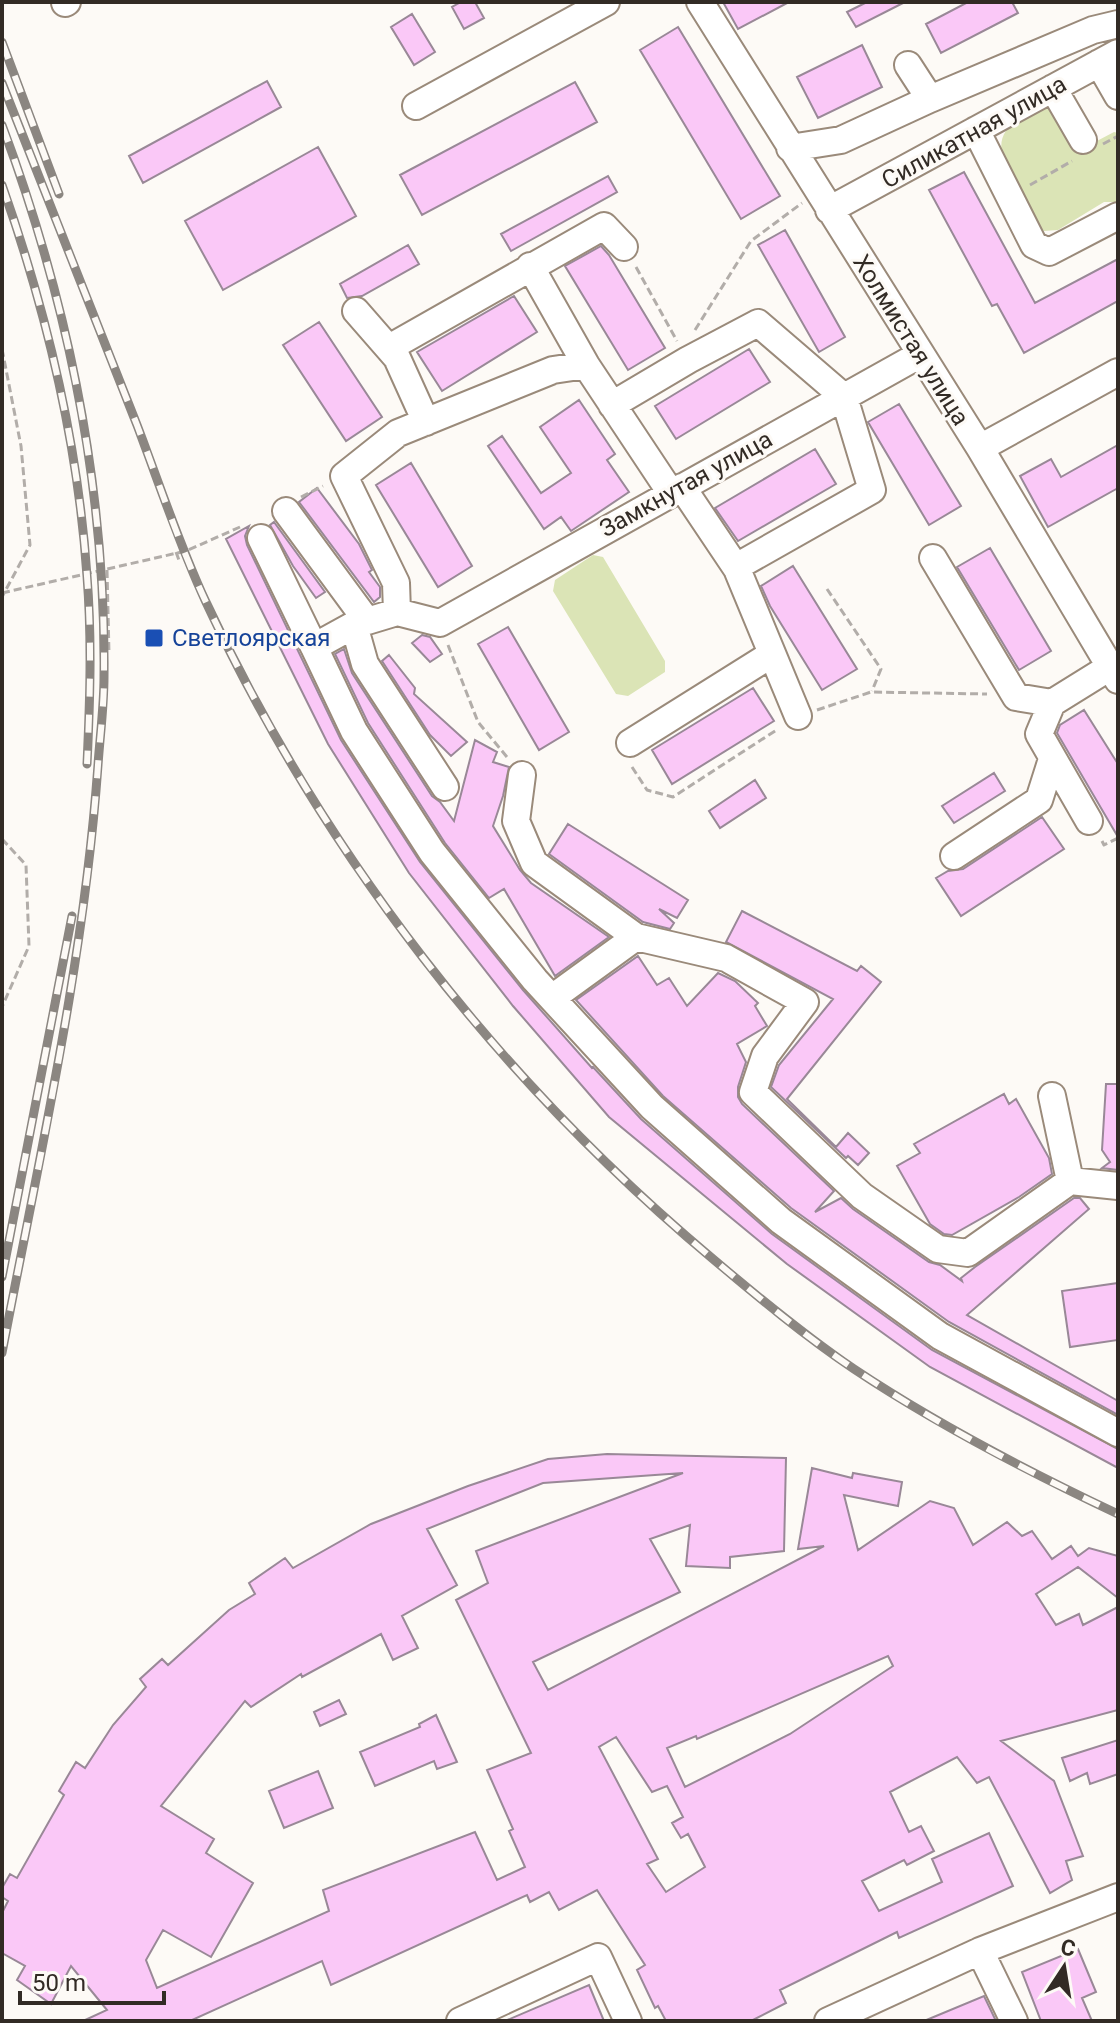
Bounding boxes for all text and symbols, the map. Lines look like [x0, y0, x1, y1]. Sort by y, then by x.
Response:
street label: Силикатная улица [877, 70, 1071, 194]
street label: Холмистая улица [847, 250, 975, 430]
street label: Замкнутая улица [595, 425, 777, 543]
place label: Светлоярская [172, 624, 331, 652]
marker: Светлоярская [143, 627, 165, 649]
north arrow [1024, 1927, 1104, 2007]
text: С [1058, 1934, 1078, 1962]
scale bar [20, 1955, 164, 2005]
text: 50 m [32, 1969, 86, 1997]

